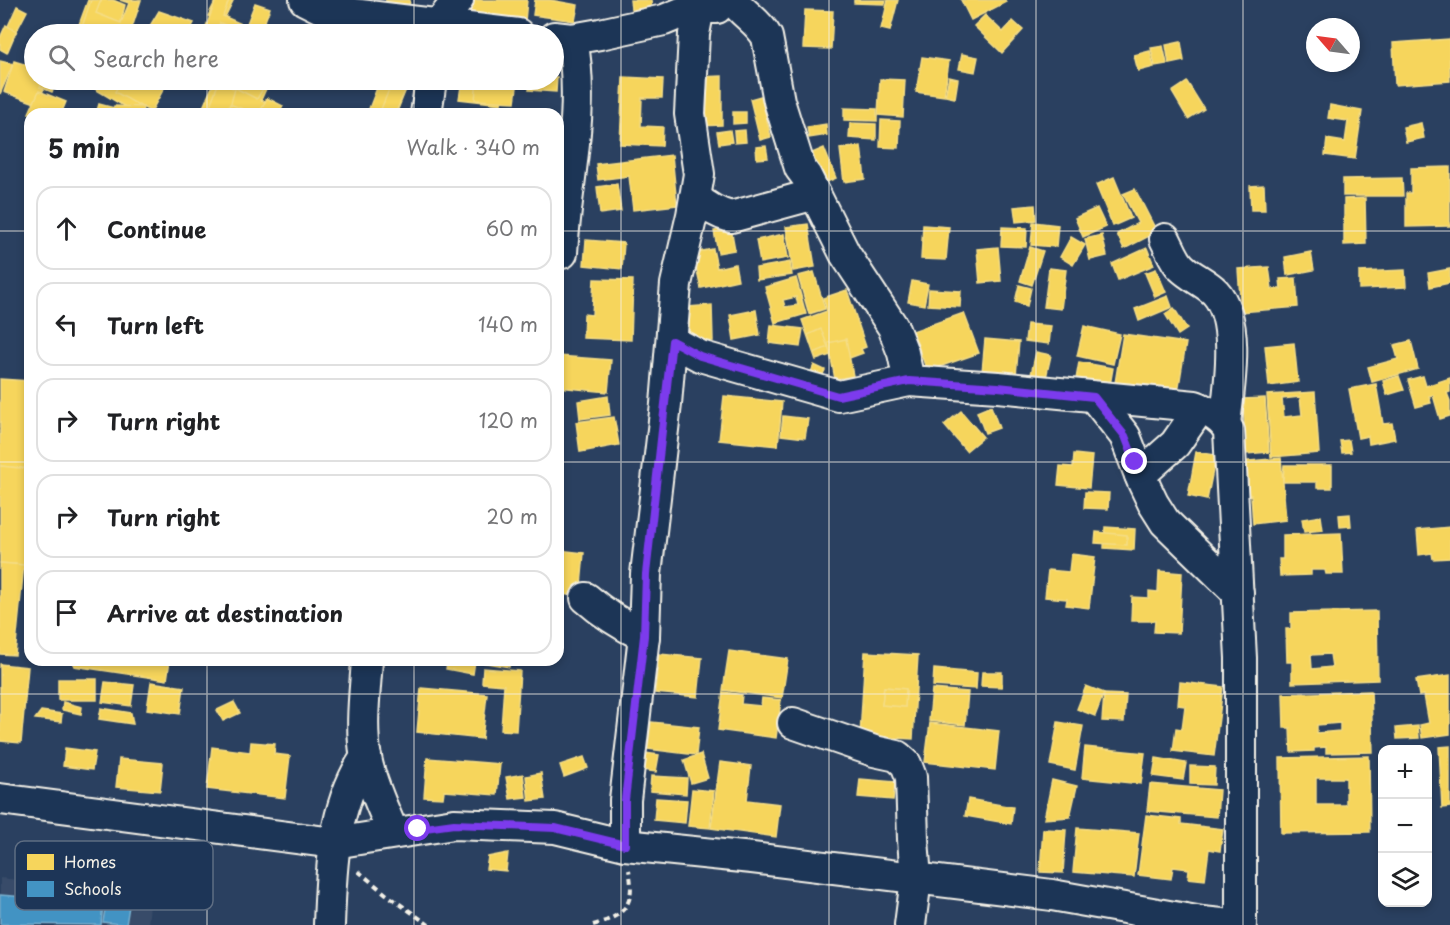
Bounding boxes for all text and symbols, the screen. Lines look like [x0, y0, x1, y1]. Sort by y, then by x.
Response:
north arrow [1306, 18, 1360, 72]
search box [24, 24, 564, 90]
icon: search [45, 41, 78, 74]
text: Search here [93, 41, 219, 74]
text: 5 min [48, 128, 120, 167]
text: Walk · 340 m [407, 132, 540, 162]
icon: ahead [50, 212, 83, 245]
text: Continue [107, 212, 206, 245]
text: 60 m [486, 213, 538, 243]
icon: left [50, 308, 83, 341]
text: Turn left [107, 308, 204, 341]
text: 140 m [478, 309, 538, 339]
icon: right [50, 404, 83, 437]
text: Turn right [107, 404, 220, 437]
text: 120 m [479, 405, 538, 435]
route end [1121, 448, 1147, 474]
icon: right [50, 500, 83, 533]
text: Turn right [107, 500, 220, 533]
text: 20 m [486, 501, 538, 531]
icon: arrive [50, 596, 83, 629]
text: Arrive at destination [107, 596, 343, 629]
map controls [1378, 745, 1432, 907]
button: + [1378, 745, 1432, 799]
button: − [1378, 799, 1432, 853]
route start [404, 815, 430, 841]
legend [15, 841, 213, 910]
text: Homes [64, 849, 116, 873]
button: layers [1378, 853, 1432, 907]
text: Schools [64, 876, 122, 900]

